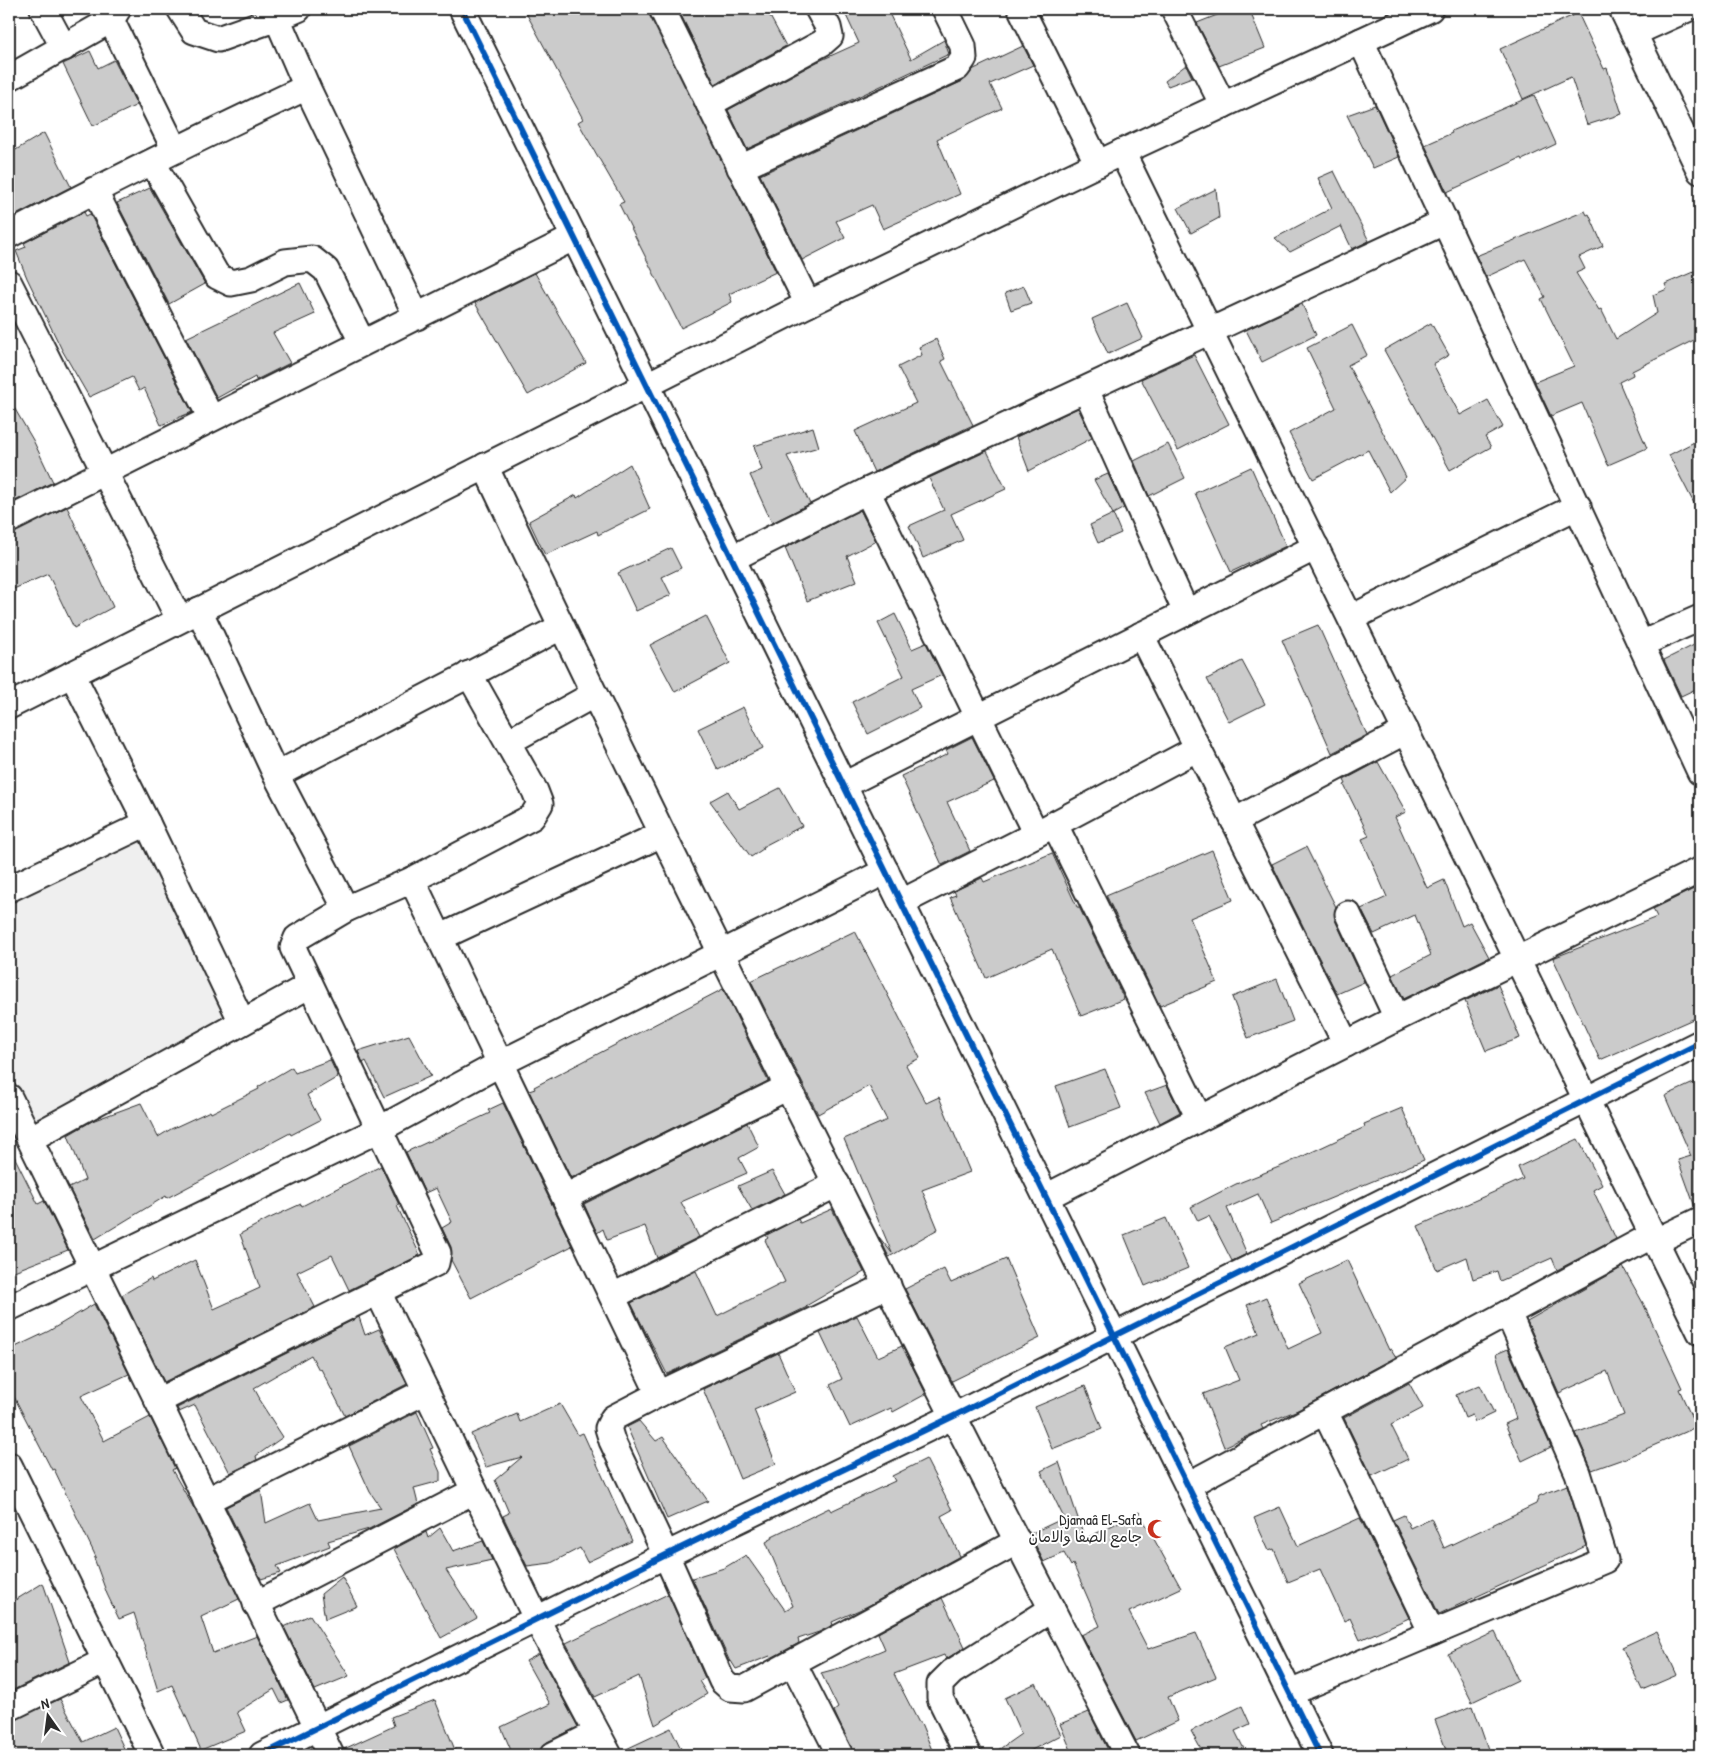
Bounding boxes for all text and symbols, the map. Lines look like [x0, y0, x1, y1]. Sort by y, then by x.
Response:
place label: Djamaâ El-Safa جامع الصفا والامان [1028, 1509, 1142, 1548]
mosque icon: Djamaâ El-Safa جامع الصفا والامان [1146, 1518, 1168, 1540]
north arrow [22, 1692, 72, 1742]
text: N [39, 1693, 51, 1713]

